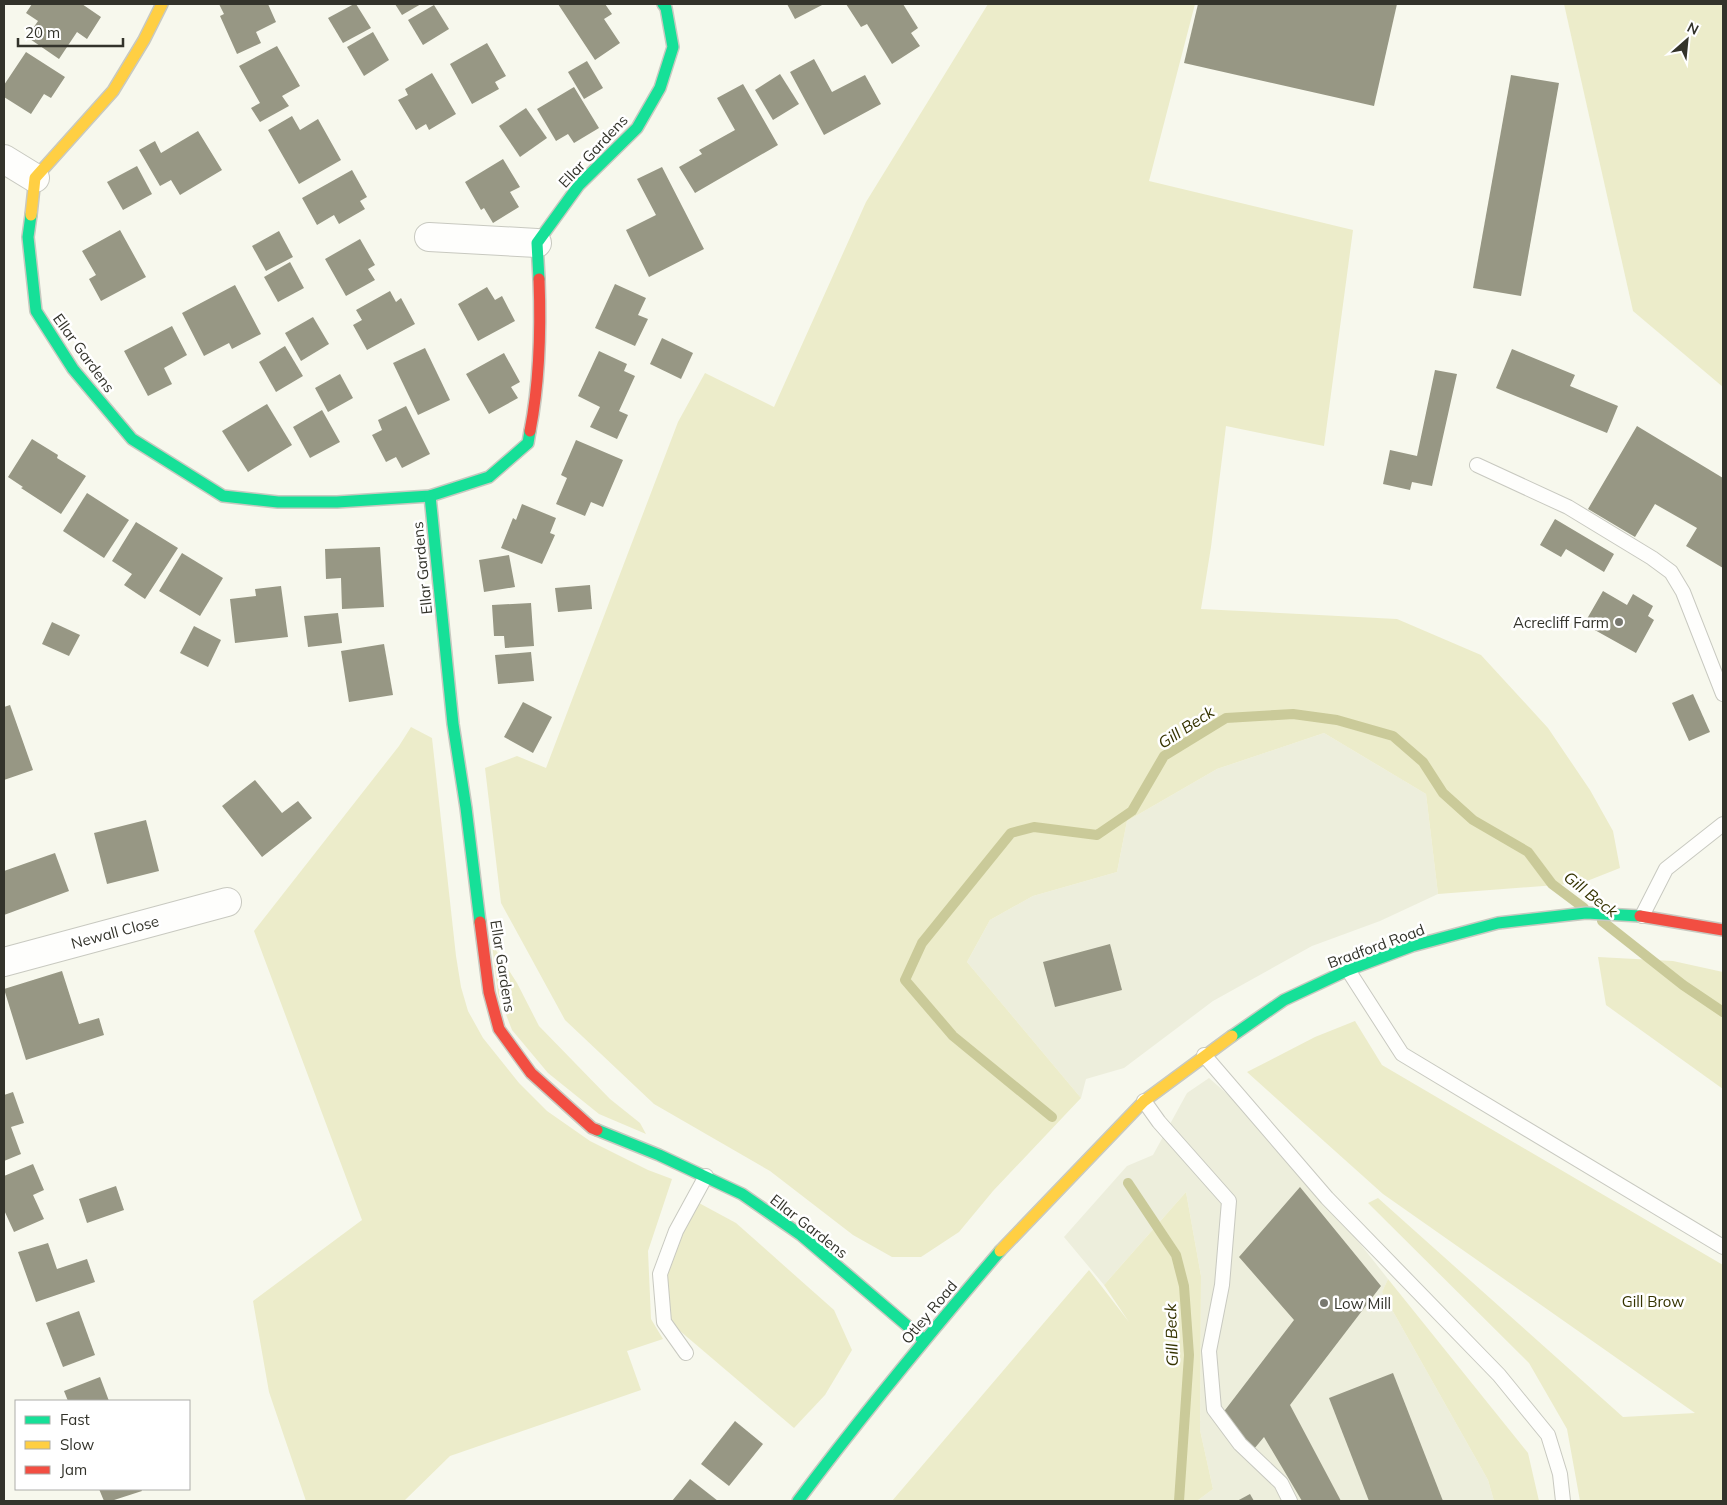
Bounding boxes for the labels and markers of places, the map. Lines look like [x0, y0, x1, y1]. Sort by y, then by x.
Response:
place label: Acrecliff Farm [1513, 613, 1609, 632]
marker: Acrecliff Farm [1613, 616, 1625, 628]
place label: Low Mill [1334, 1294, 1391, 1313]
marker: Low Mill [1318, 1297, 1330, 1309]

